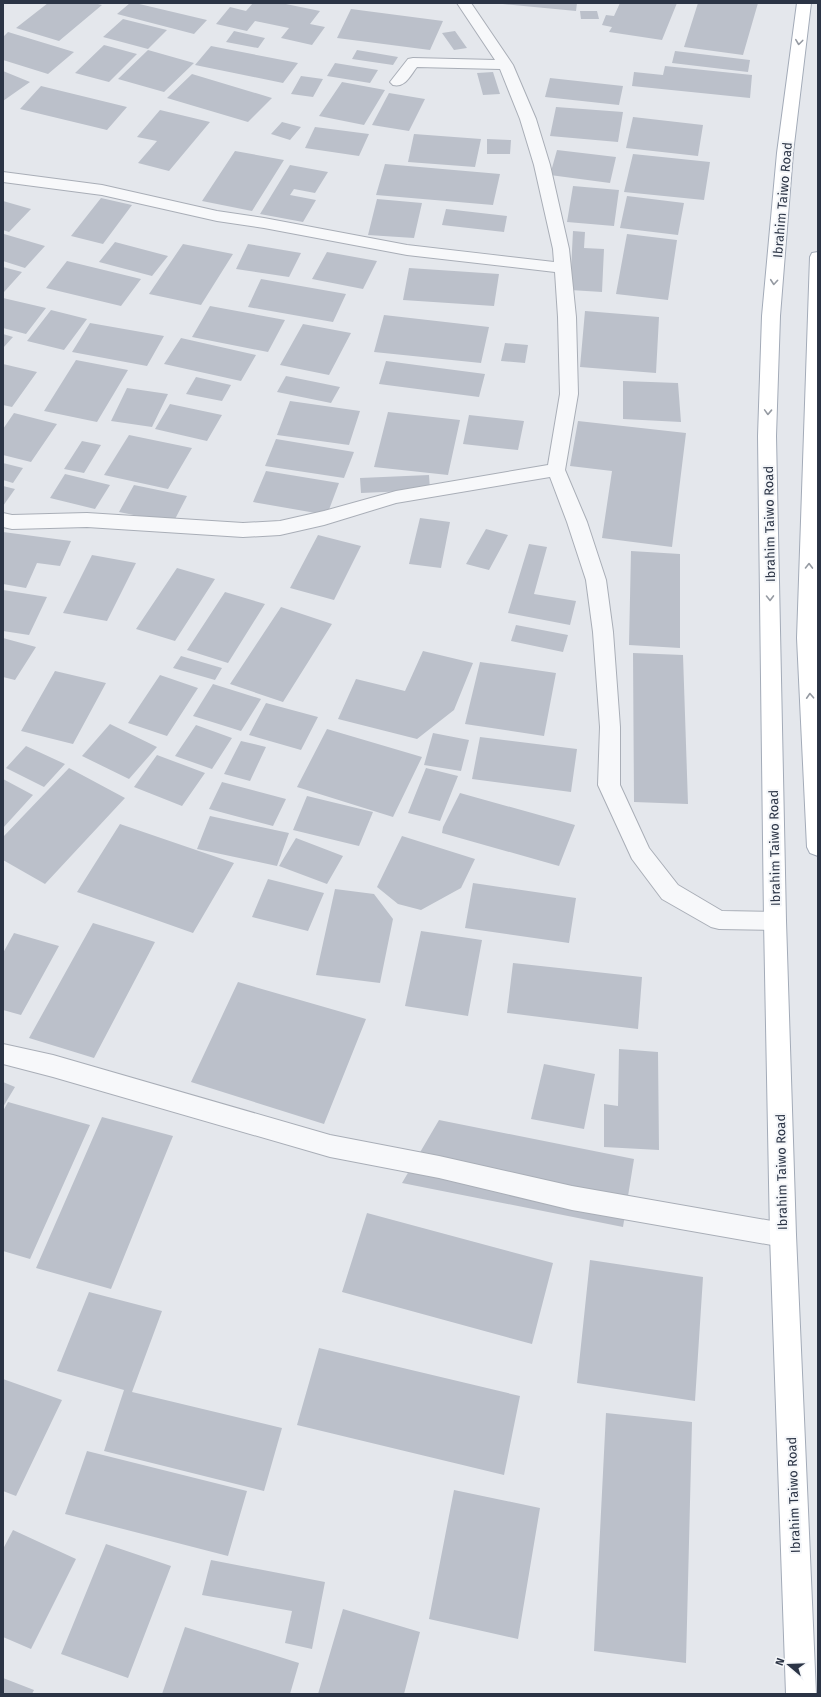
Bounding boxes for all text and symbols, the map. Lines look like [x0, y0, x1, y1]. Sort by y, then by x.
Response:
one-way arrow [795, 39, 804, 45]
street label: Ibrahim Taiwo Road [770, 142, 795, 259]
one-way arrow [770, 279, 779, 285]
one-way arrow [764, 409, 772, 415]
street label: Ibrahim Taiwo Road [761, 466, 778, 582]
one-way arrow [804, 563, 813, 569]
one-way arrow [766, 595, 774, 601]
one-way arrow [806, 693, 814, 699]
street label: Ibrahim Taiwo Road [766, 790, 783, 906]
street label: Ibrahim Taiwo Road [773, 1114, 790, 1230]
street label: Ibrahim Taiwo Road [784, 1437, 803, 1553]
north arrow [769, 1645, 809, 1685]
text: N [773, 1656, 787, 1667]

